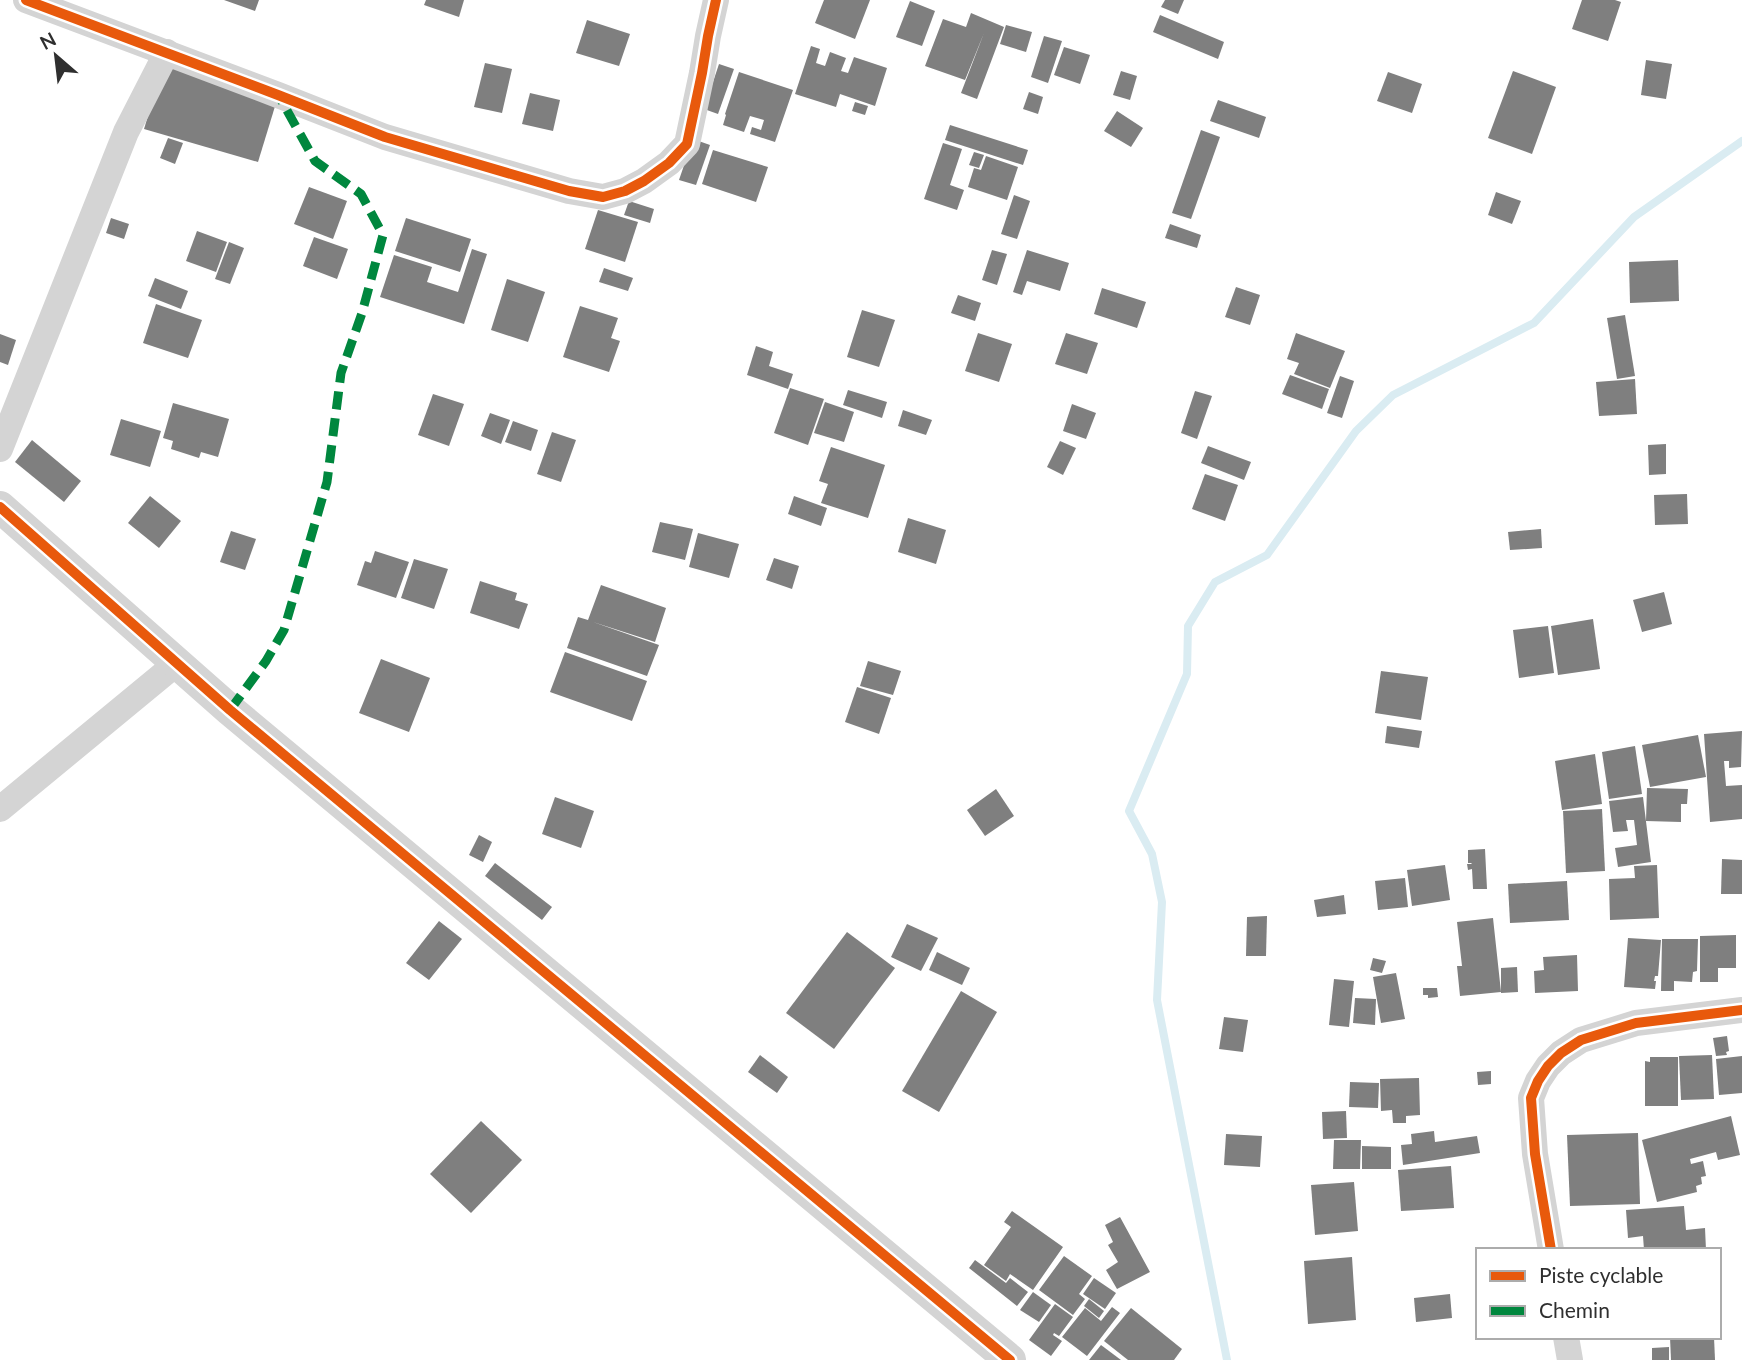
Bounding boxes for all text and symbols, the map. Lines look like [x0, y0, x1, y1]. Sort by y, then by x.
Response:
north arrow [21, 21, 91, 91]
text: N [36, 27, 60, 54]
legend [1476, 1248, 1721, 1339]
text: Piste cyclable [1539, 1262, 1663, 1287]
text: Chemin [1539, 1297, 1610, 1322]

